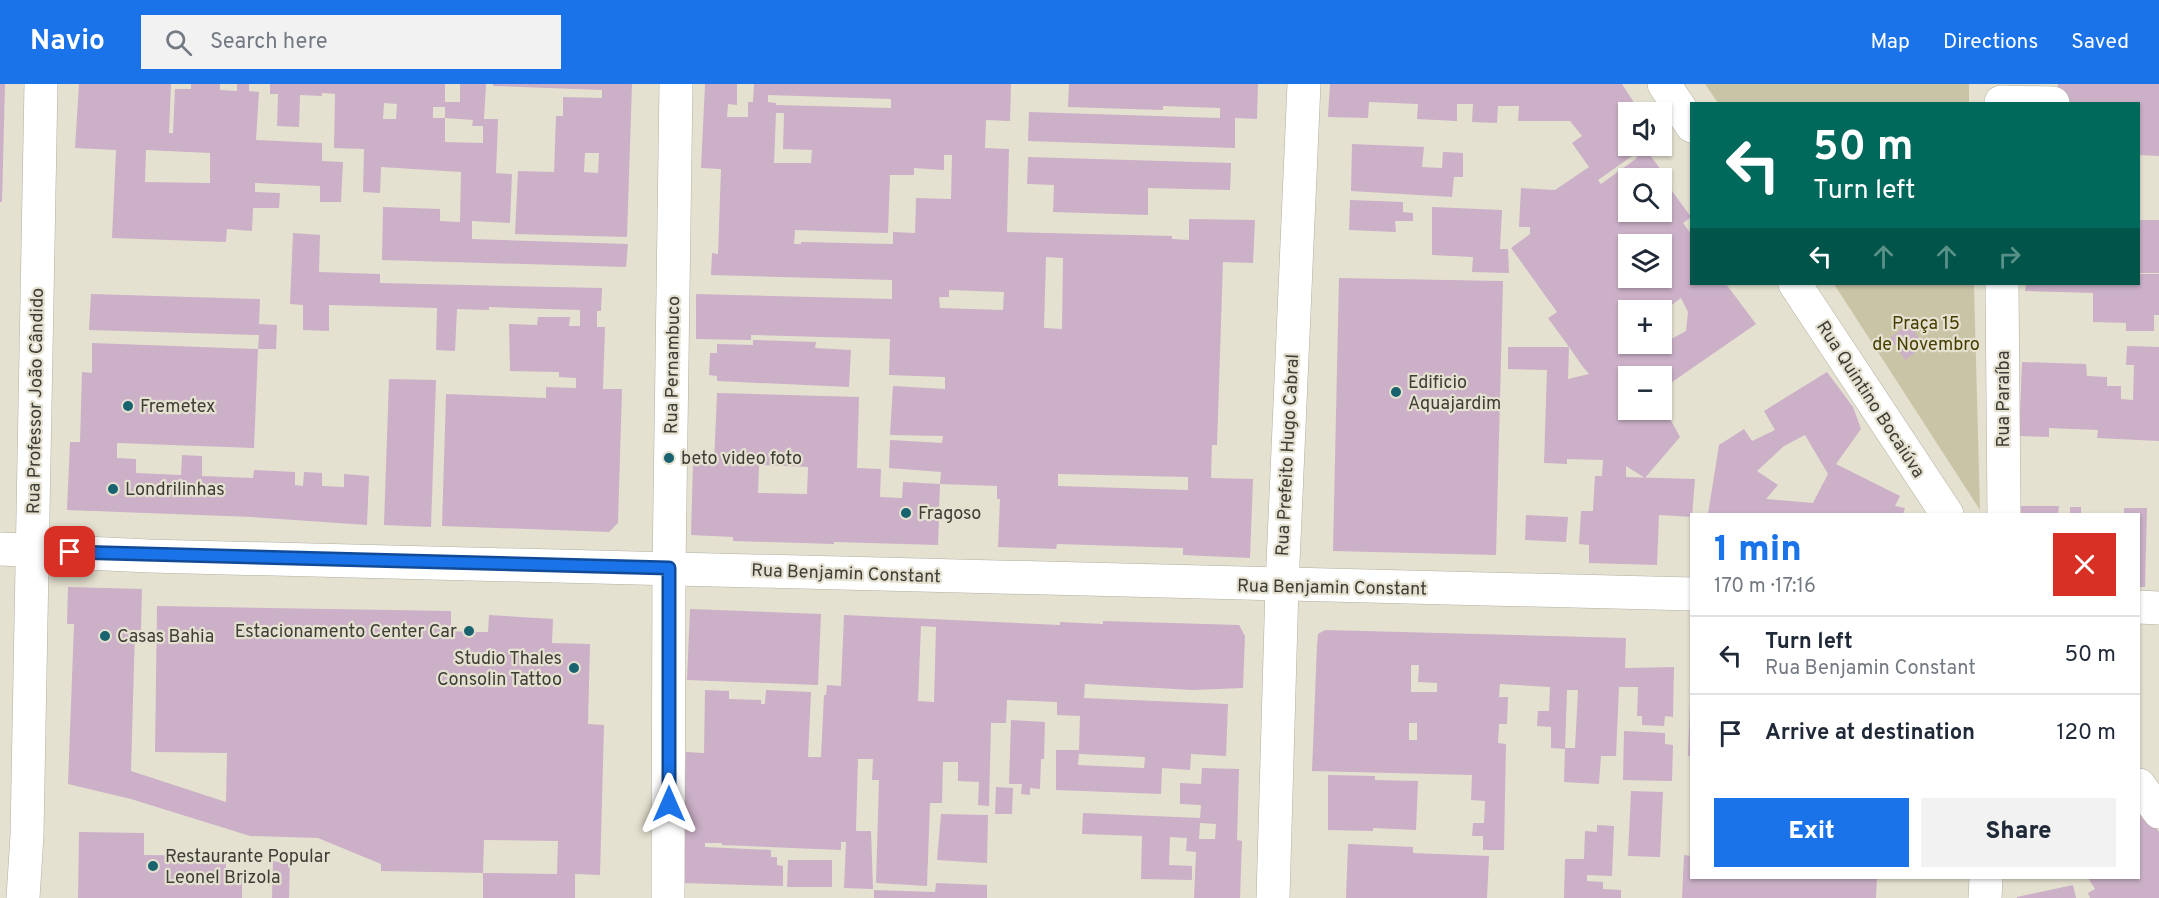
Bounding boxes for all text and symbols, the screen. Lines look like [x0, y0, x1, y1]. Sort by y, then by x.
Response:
search box [141, 15, 561, 69]
text: Navio [30, 24, 105, 60]
icon: search [162, 26, 195, 59]
text: Search here [210, 29, 327, 56]
text: Map [1870, 29, 1910, 56]
text: Directions [1943, 29, 2038, 56]
text: Saved [2071, 29, 2129, 56]
map controls [1618, 102, 1672, 420]
button: sound [1618, 102, 1672, 156]
text: 50 m [1813, 122, 1914, 175]
icon: left [1714, 126, 1792, 204]
button: search [1618, 168, 1672, 222]
text: Turn left [1813, 174, 1915, 208]
button: layers [1618, 234, 1672, 288]
icon: left [1804, 240, 1837, 273]
icon: ahead [1867, 240, 1900, 273]
icon: ahead [1930, 240, 1963, 273]
icon: right [1993, 240, 2026, 273]
street label: Rua Professor João Cândido [23, 288, 50, 514]
street label: Rua Pernambuco [661, 296, 686, 434]
button: + [1618, 300, 1672, 354]
park label: Praça 15 de Novembro [1872, 313, 1980, 357]
street label: Rua Quintino Bocaiúva [1810, 317, 1929, 483]
street label: Rua Paraíba [1993, 351, 2016, 447]
street label: Rua Prefeito Hugo Cabral [1272, 353, 1305, 557]
button: − [1618, 366, 1672, 420]
place label: Edificio Aquajardim [1408, 372, 1501, 416]
marker: Edificio Aquajardim [1389, 385, 1403, 399]
place label: Fremetex [140, 396, 215, 419]
marker: Fremetex [121, 399, 135, 413]
place label: beto video foto [681, 448, 802, 471]
marker: beto video foto [662, 451, 676, 465]
place label: Londrilinhas [125, 479, 225, 502]
marker: Londrilinhas [106, 482, 120, 496]
place label: Fragoso [918, 503, 981, 526]
marker: Fragoso [899, 506, 913, 520]
pin [44, 526, 95, 577]
text: 1 min [1714, 528, 1802, 574]
button: close [2053, 533, 2116, 596]
icon: arrive [53, 535, 86, 568]
street label: Rua Benjamin Constant [751, 560, 941, 589]
text: 170 m · 17:16 [1714, 574, 1816, 600]
street label: Rua Benjamin Constant [1237, 575, 1427, 602]
place label: Estacionamento Center Car [235, 621, 457, 644]
marker: Estacionamento Center Car [462, 624, 476, 638]
place label: Casas Bahia [117, 626, 214, 649]
marker: Casas Bahia [98, 629, 112, 643]
text: Turn left [1765, 629, 1853, 656]
icon: left [1714, 639, 1747, 672]
text: 50 m [2064, 642, 2116, 669]
place label: Studio Thales Consolin Tattoo [437, 648, 562, 692]
text: Rua Benjamin Constant [1765, 656, 1976, 682]
marker: Studio Thales Consolin Tattoo [567, 661, 581, 675]
icon: arrive [1714, 717, 1747, 750]
text: Arrive at destination [1765, 720, 1975, 747]
text: 120 m [2056, 720, 2116, 747]
position arrow [637, 772, 701, 836]
button: Exit [1714, 798, 1909, 867]
button: Share [1921, 798, 2116, 867]
place label: Restaurante Popular Leonel Brizola [165, 846, 330, 890]
marker: Restaurante Popular Leonel Brizola [146, 859, 160, 873]

